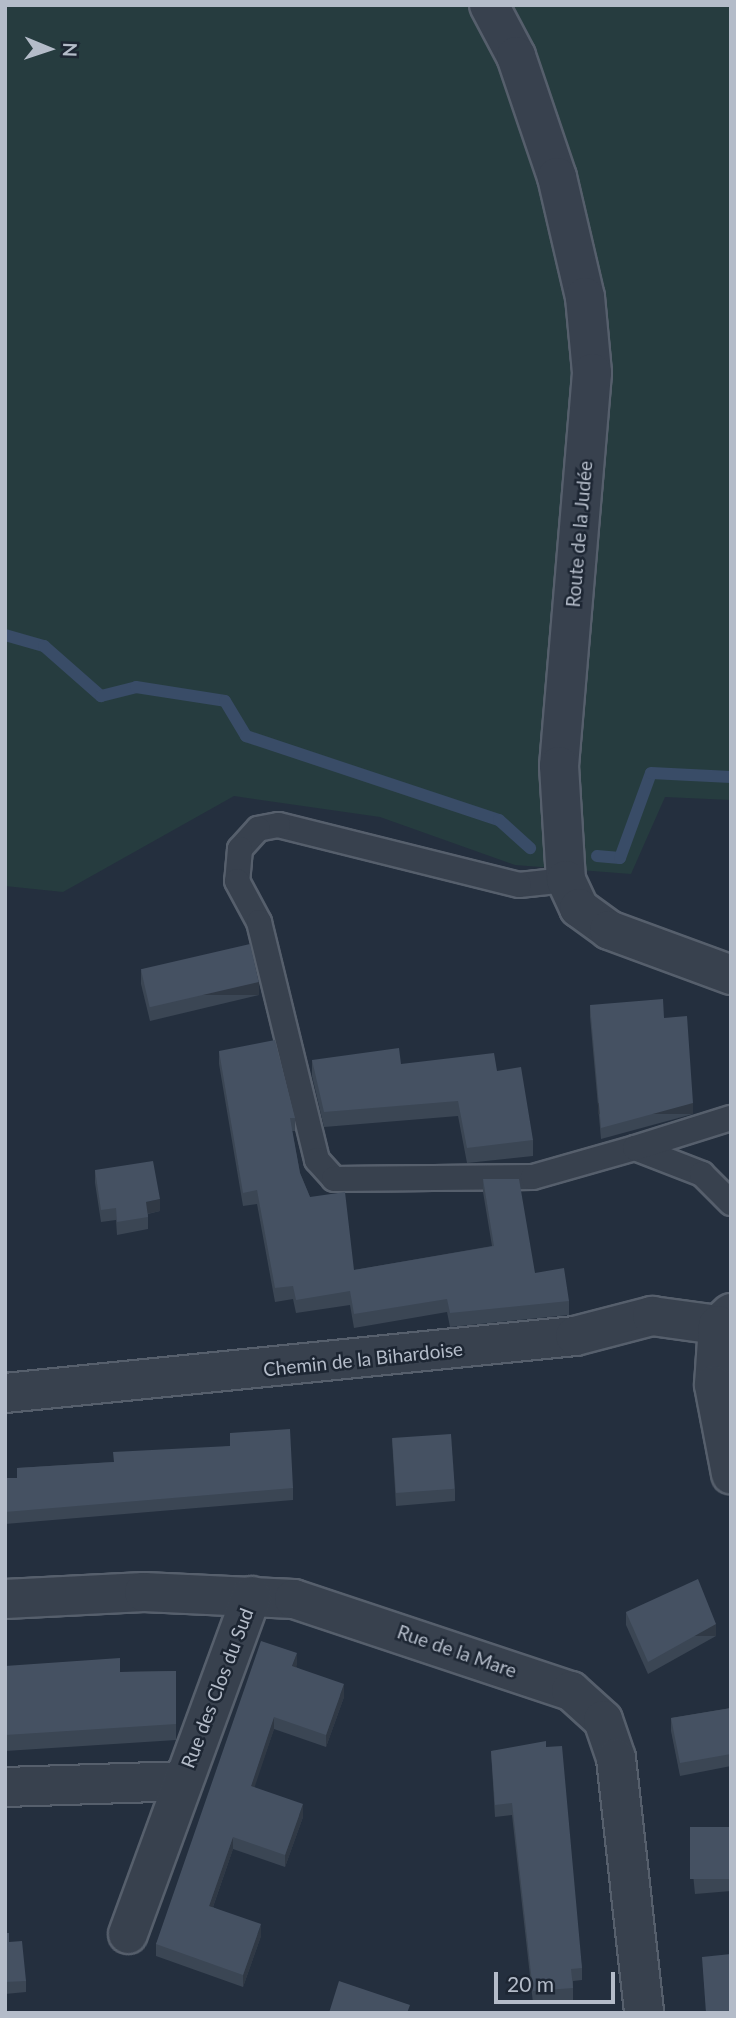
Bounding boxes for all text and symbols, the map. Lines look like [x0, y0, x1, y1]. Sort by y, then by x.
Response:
north arrow [14, 14, 84, 84]
text: N [59, 42, 82, 57]
street label: Route de la Judée [561, 459, 597, 609]
street label: Chemin de la Bihardoise [262, 1337, 464, 1381]
street label: Rue des Clos du Sud [176, 1605, 258, 1771]
street label: Rue de la Mare [394, 1620, 520, 1682]
scale bar [498, 1958, 619, 2002]
text: 20 m [507, 1971, 554, 1996]

